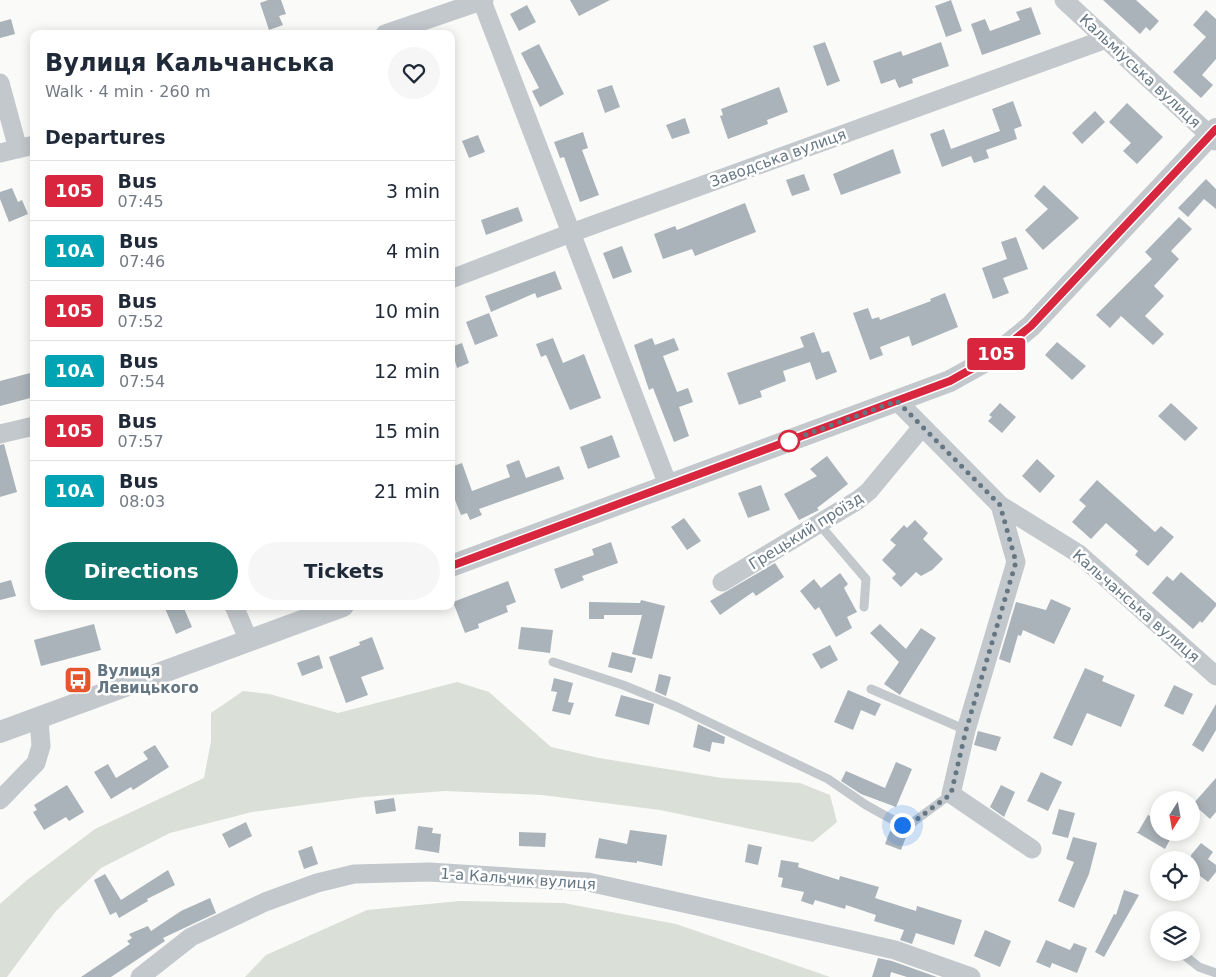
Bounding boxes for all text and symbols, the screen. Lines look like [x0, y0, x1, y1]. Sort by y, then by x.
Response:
street label: Кальміуська вулиця [1076, 10, 1204, 132]
button: heart [388, 47, 440, 99]
text: Вулиця Кальчанська [45, 49, 335, 77]
text: Walk · 4 min · 260 m [45, 82, 210, 101]
street label: Заводська вулиця [707, 125, 849, 191]
text: Departures [45, 126, 166, 148]
text: Bus [118, 170, 157, 192]
text: 105 [55, 180, 93, 201]
text: 3 min [386, 180, 440, 202]
text: 07:45 [118, 192, 164, 211]
text: Bus [119, 230, 158, 252]
text: 10А [55, 240, 94, 261]
text: 4 min [386, 240, 440, 262]
text: 07:46 [119, 252, 165, 271]
text: Bus [118, 290, 157, 312]
text: 105 [55, 300, 93, 321]
text: 10 min [374, 300, 440, 322]
text: 07:52 [118, 312, 164, 331]
line badge: 105 [967, 338, 1025, 370]
text: 105 [977, 343, 1015, 364]
text: Bus [119, 350, 158, 372]
text: 10А [55, 360, 94, 381]
text: 12 min [374, 360, 440, 382]
text: 07:54 [119, 372, 165, 391]
text: Bus [118, 410, 157, 432]
text: 105 [55, 420, 93, 441]
text: 15 min [374, 420, 440, 442]
unlabelled marker [778, 430, 800, 452]
text: 07:57 [118, 432, 164, 451]
text: Bus [119, 470, 158, 492]
text: 10А [55, 480, 94, 501]
text: 21 min [374, 480, 440, 502]
street label: Грецький проїзд [746, 489, 866, 573]
text: 08:03 [119, 492, 165, 511]
button: Directions [45, 542, 238, 600]
button: Tickets [248, 542, 440, 600]
street label: Кальчанська вулиця [1069, 546, 1203, 666]
place label: Вулиця Левицького [97, 662, 199, 697]
bus stop icon: Вулиця Левицького [63, 665, 93, 695]
north arrow [1150, 791, 1200, 841]
map controls [1150, 791, 1200, 961]
your location [890, 813, 915, 838]
button: locate [1150, 851, 1200, 901]
street label: 1-а Кальчик вулиця [440, 865, 596, 893]
button: layers [1150, 911, 1200, 961]

